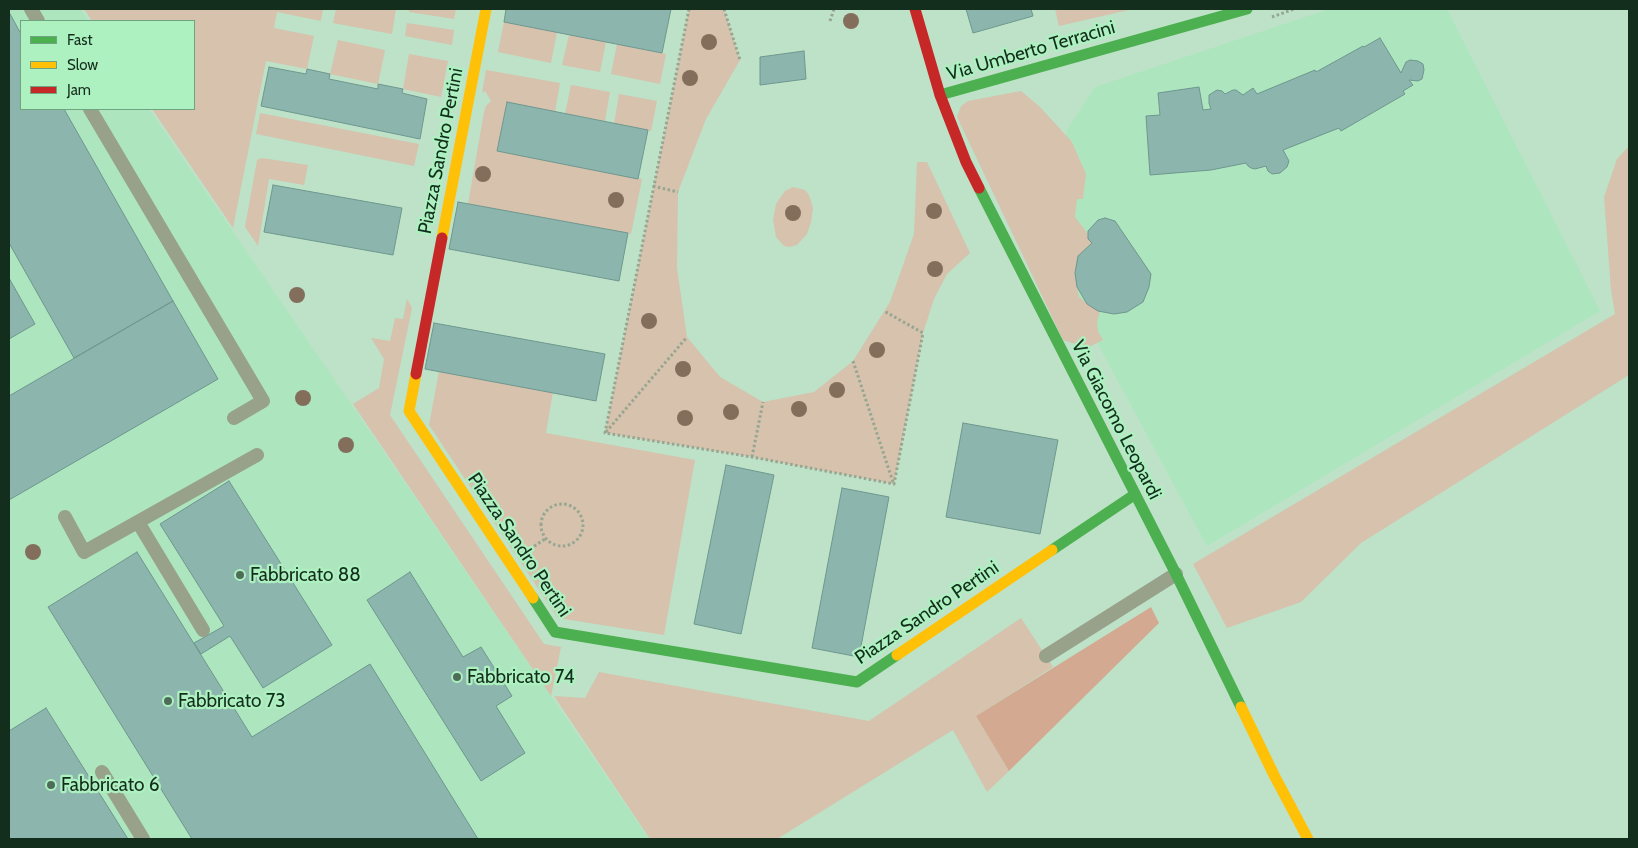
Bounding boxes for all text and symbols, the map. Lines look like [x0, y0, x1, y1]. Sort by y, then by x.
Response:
street label: Via Umberto Terracini [944, 16, 1118, 86]
legend [20, 20, 195, 110]
text: Fast [67, 31, 92, 49]
text: Slow [67, 56, 98, 74]
street label: Piazza Sandro Pertini [414, 66, 468, 236]
text: Jam [67, 81, 91, 99]
street label: Via Giacomo Leopardi [1066, 337, 1166, 503]
street label: Piazza Sandro Pertini [462, 469, 576, 621]
street label: Piazza Sandro Pertini [851, 556, 1003, 670]
place label: Fabbricato 88 [250, 564, 361, 586]
marker: Fabbricato 88 [234, 569, 246, 581]
place label: Fabbricato 74 [467, 666, 575, 688]
marker: Fabbricato 74 [451, 671, 463, 683]
place label: Fabbricato 73 [178, 690, 286, 712]
marker: Fabbricato 73 [162, 695, 174, 707]
place label: Fabbricato 6 [61, 774, 159, 796]
marker: Fabbricato 6 [45, 779, 57, 791]

